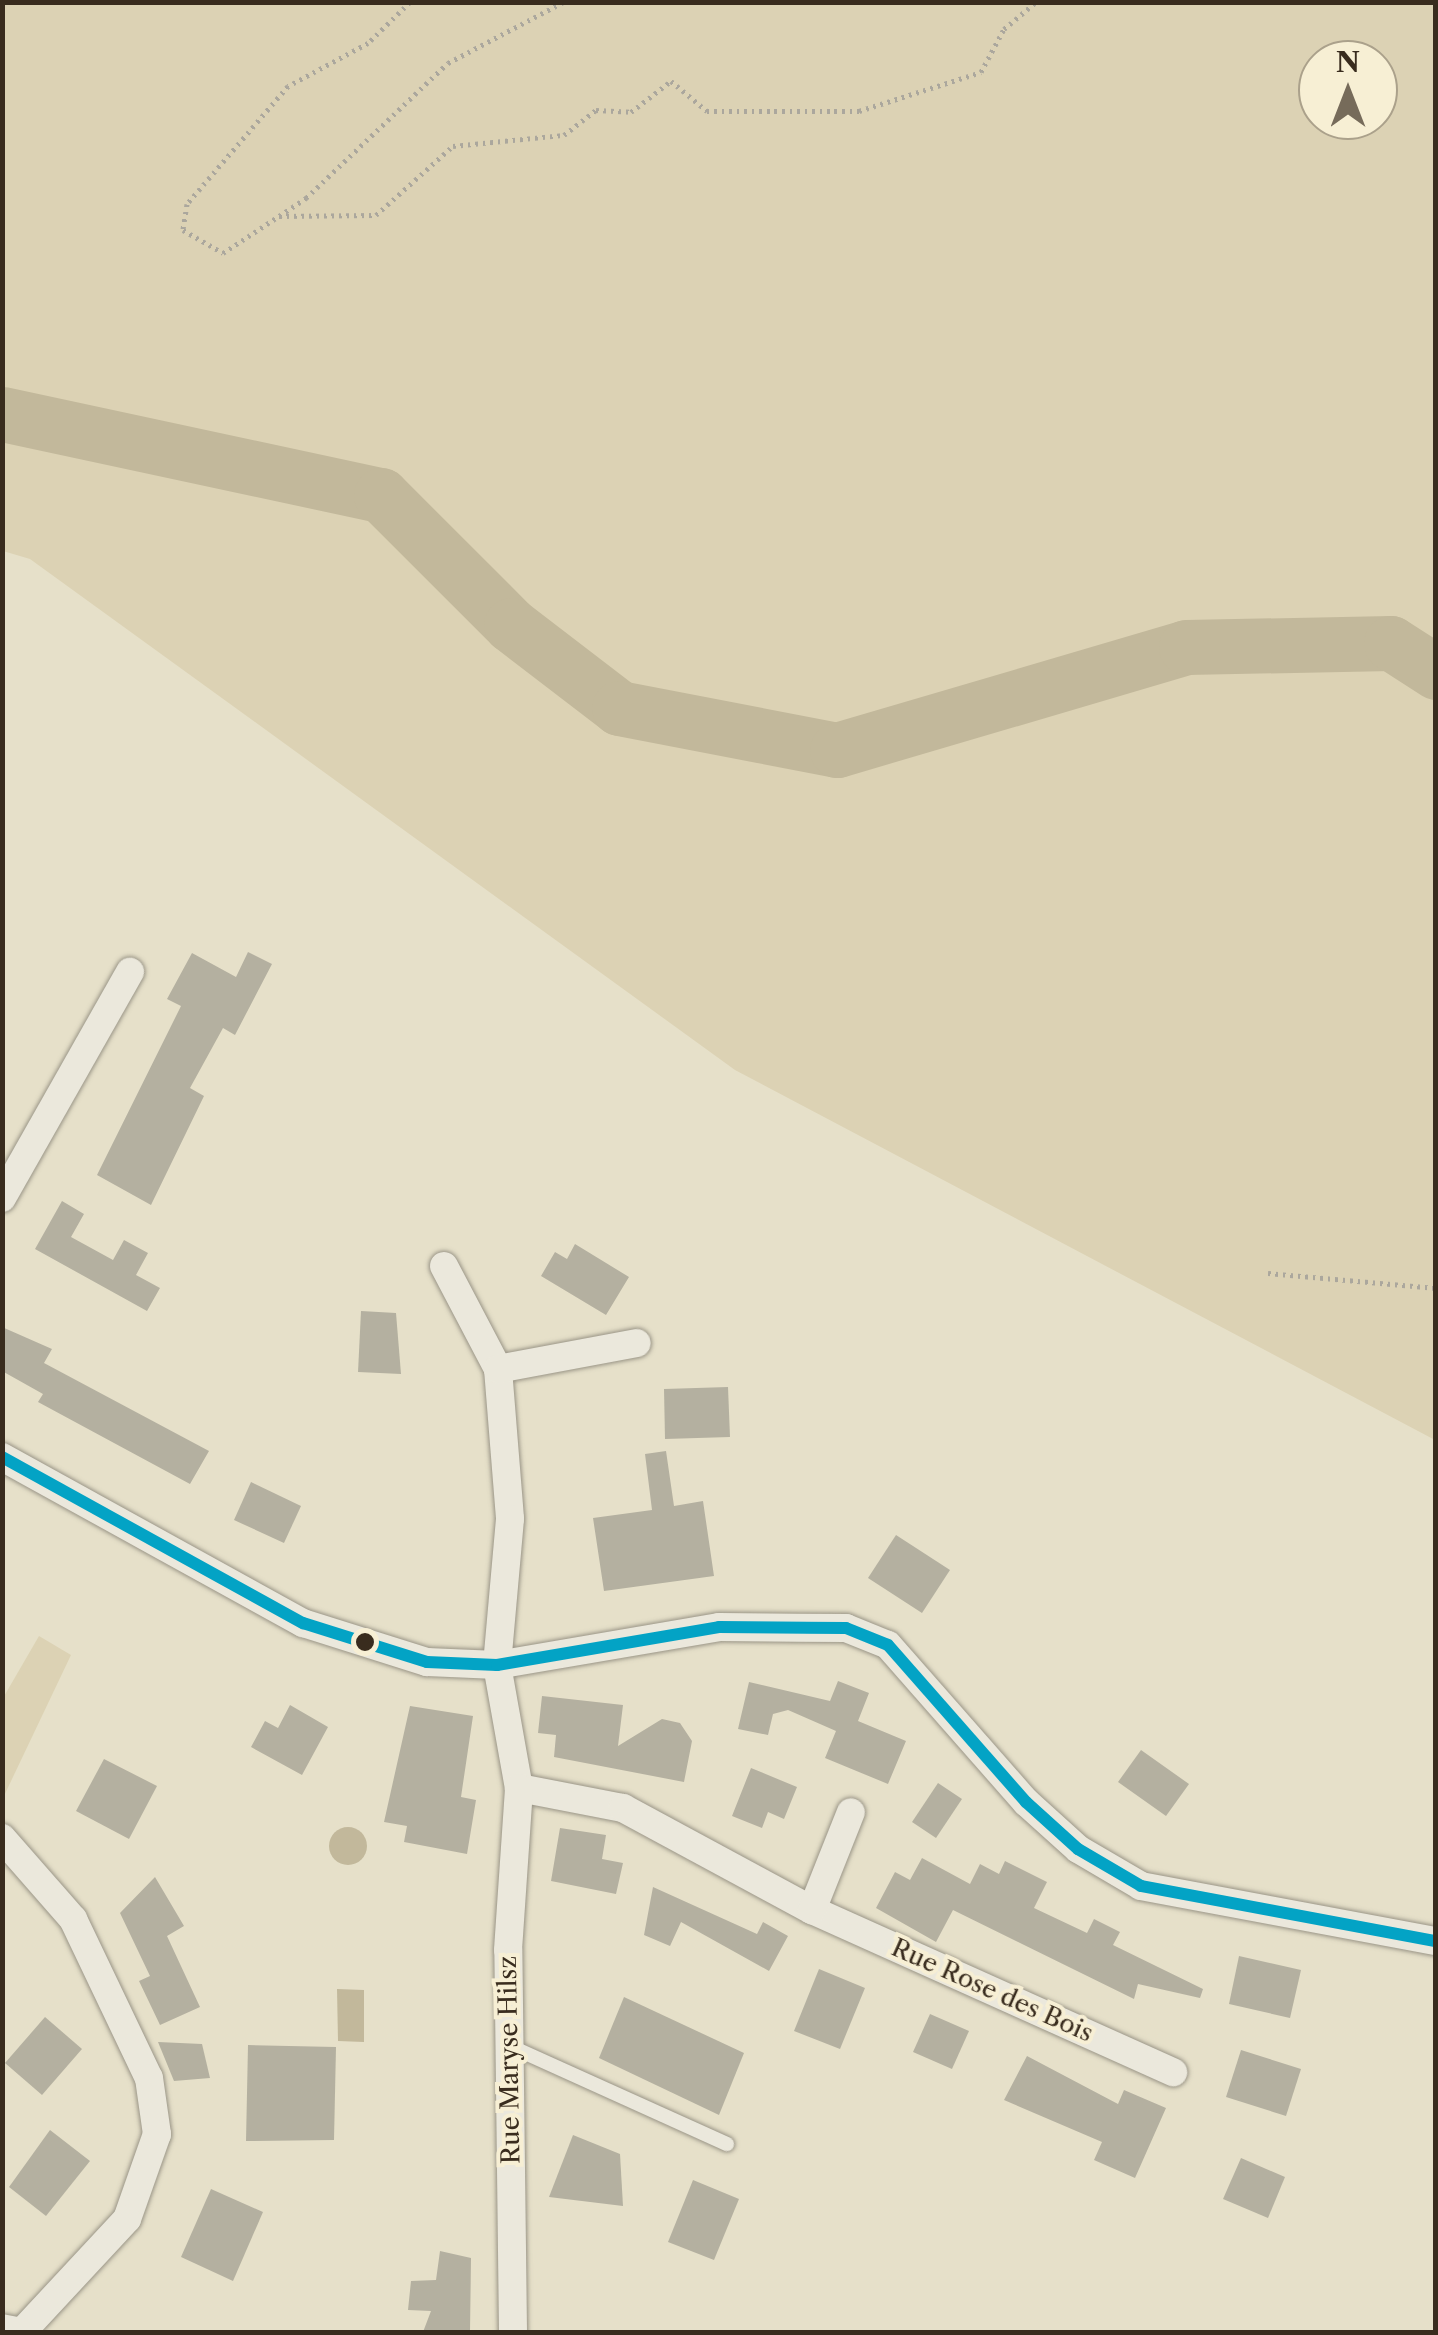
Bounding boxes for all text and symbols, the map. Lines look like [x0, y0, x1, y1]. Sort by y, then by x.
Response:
north arrow [1298, 40, 1398, 140]
text: N [1336, 45, 1360, 79]
unlabelled marker [355, 1632, 375, 1652]
street label: Rue Rose des Bois [887, 1933, 1097, 2049]
street label: Rue Maryse Hilsz [493, 1956, 527, 2164]

